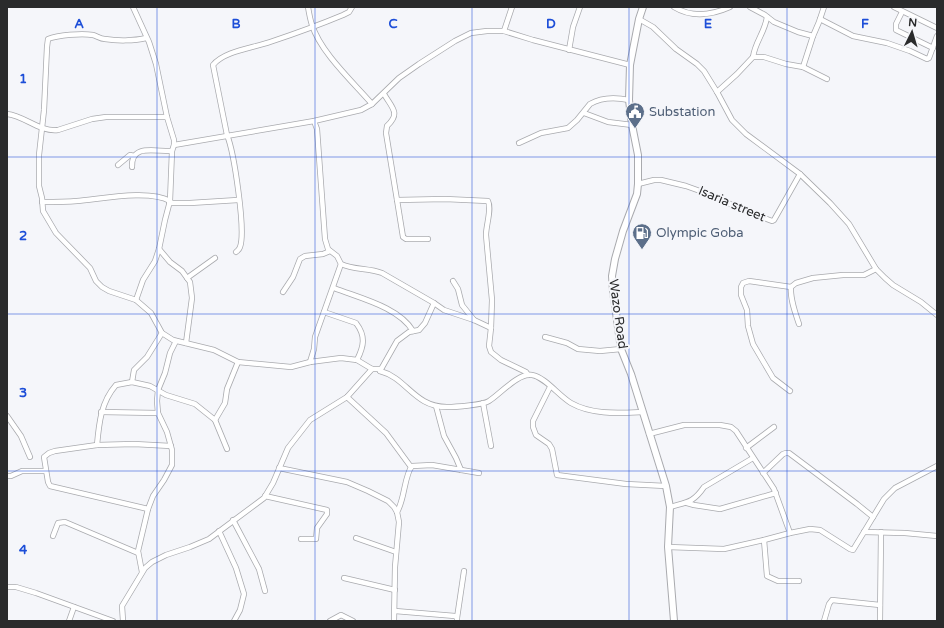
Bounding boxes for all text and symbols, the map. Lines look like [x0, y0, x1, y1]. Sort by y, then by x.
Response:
north arrow [892, 12, 932, 52]
text: A [74, 16, 84, 32]
text: B [231, 16, 241, 32]
text: C [388, 16, 398, 32]
text: D [546, 16, 556, 32]
text: E [704, 16, 712, 32]
text: F [861, 16, 869, 32]
text: N [908, 16, 918, 29]
text: 1 [19, 71, 27, 87]
public building icon: Substation [624, 101, 646, 129]
place label: Substation [649, 104, 715, 120]
street label: Isaria street [696, 183, 768, 225]
fuel station icon: Olympic Goba [631, 222, 653, 250]
place label: Olympic Goba [656, 225, 744, 241]
text: 2 [19, 228, 27, 244]
street label: Wazo Road [605, 278, 631, 350]
text: 3 [19, 385, 27, 401]
text: 4 [19, 542, 28, 558]

